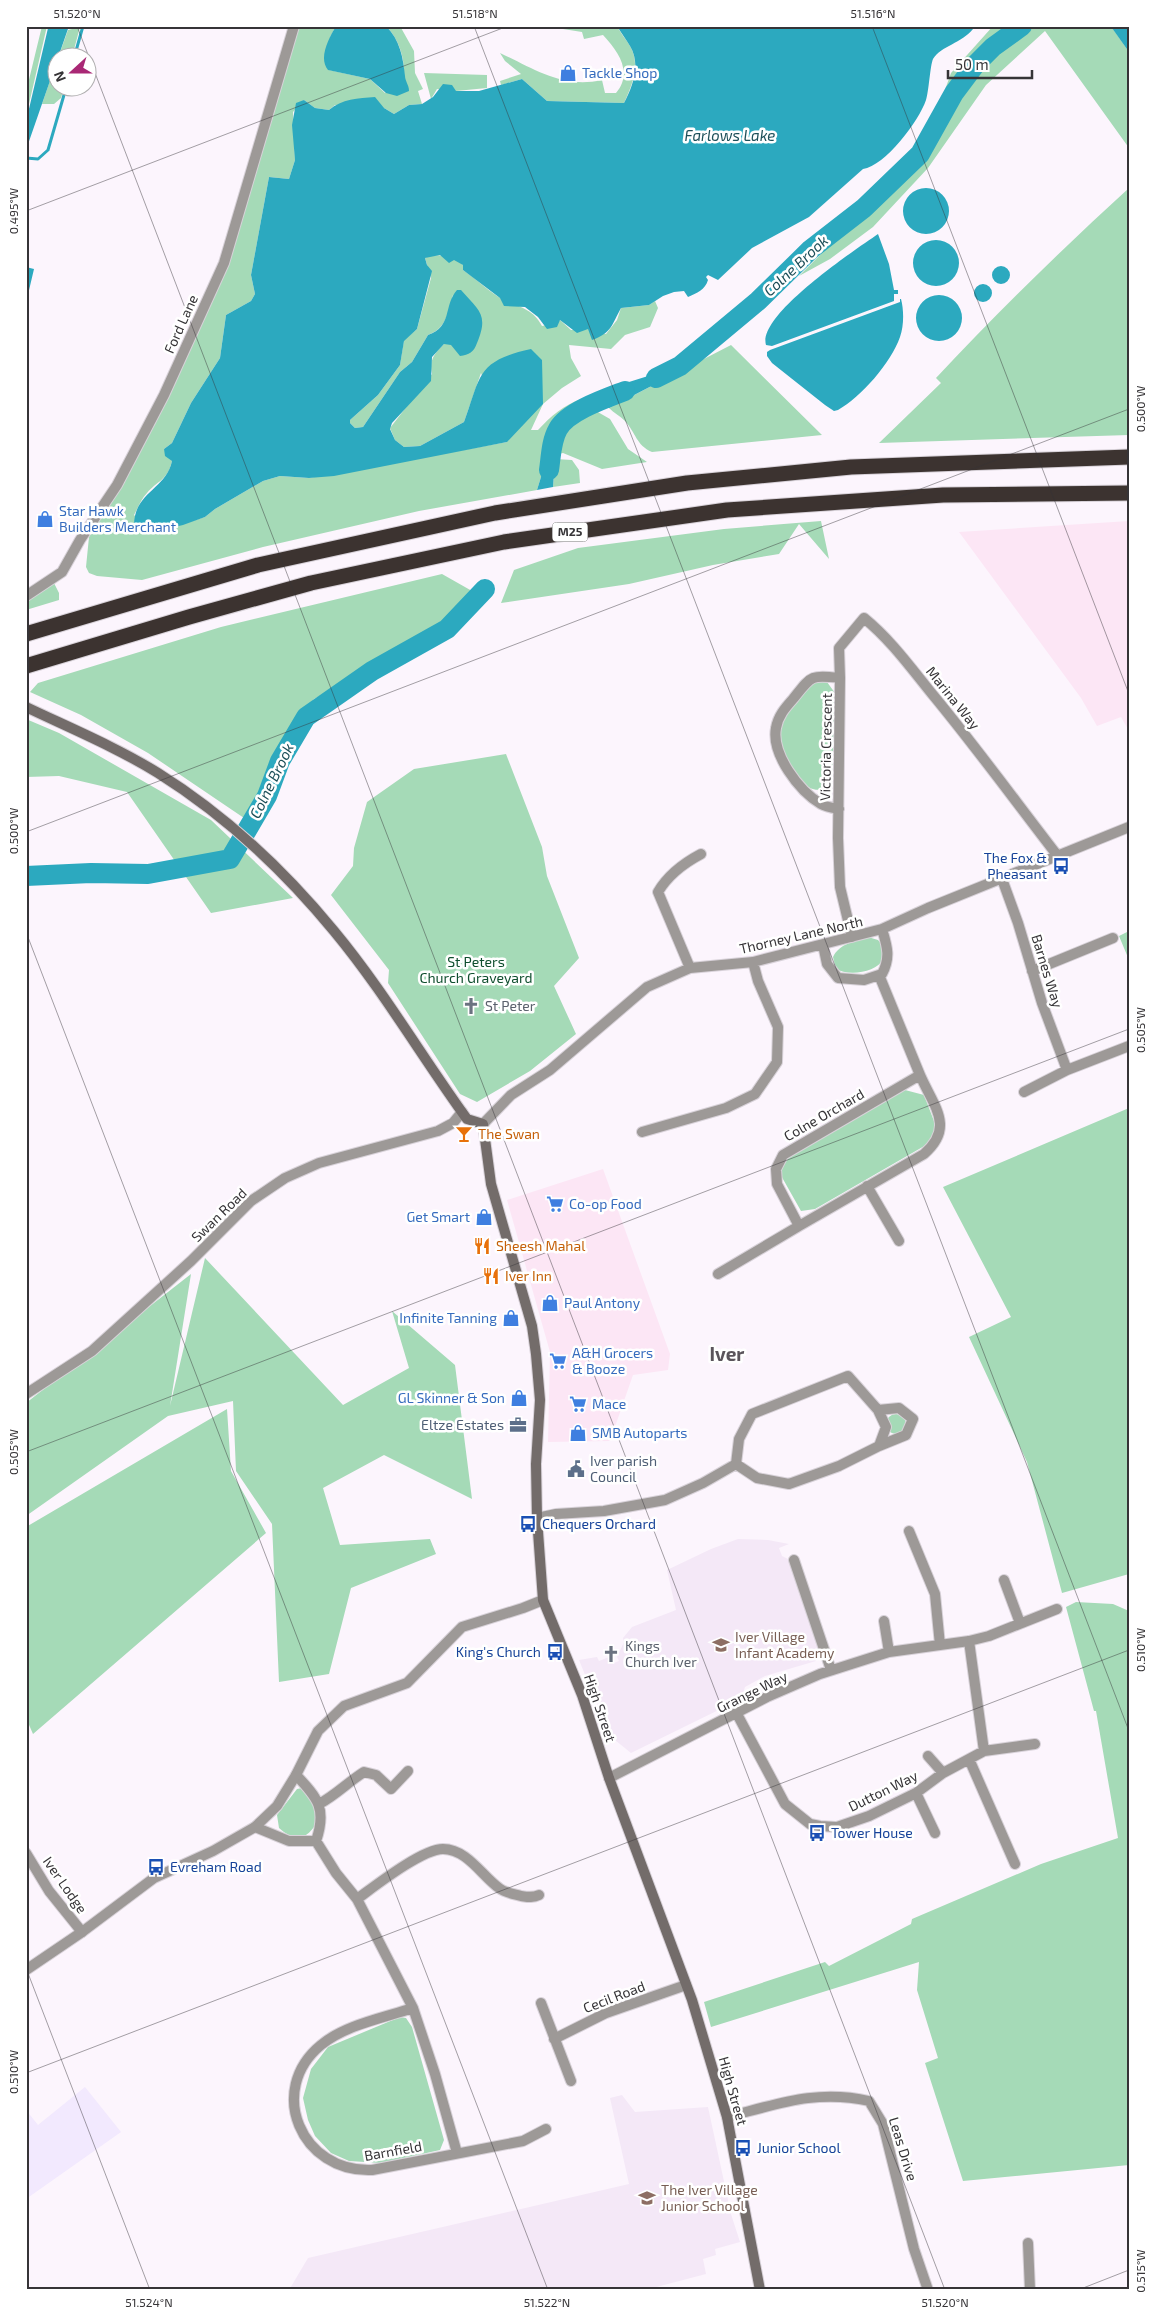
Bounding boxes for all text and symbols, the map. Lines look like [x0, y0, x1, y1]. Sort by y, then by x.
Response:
text: 51.520°N [53, 6, 101, 20]
text: 51.518°N [452, 6, 498, 20]
text: 51.516°N [851, 6, 895, 20]
north arrow [48, 48, 98, 98]
scale bar [948, 48, 1031, 80]
text: 50 m [955, 55, 989, 73]
shop icon: Tackle Shop [558, 63, 578, 83]
place label: Tackle Shop [582, 64, 657, 81]
text: N [50, 69, 69, 85]
water label: Farlows Lake [685, 126, 775, 144]
text: 0.495°W [6, 188, 20, 234]
water label: Colne Brook [759, 231, 831, 300]
street label: Ford Lane [160, 292, 201, 356]
text: 0.500°W [1133, 386, 1147, 432]
place label: Star Hawk Builders Merchant [59, 502, 176, 535]
shop icon: Star Hawk Builders Merchant [35, 509, 55, 529]
road number: M25 [552, 522, 588, 542]
street label: Marina Way [923, 663, 984, 733]
street label: Victoria Crescent [816, 693, 835, 801]
water label: Colne Brook [245, 740, 297, 821]
text: 0.500°W [6, 808, 20, 854]
place label: The Fox & Pheasant [984, 849, 1047, 882]
bus stop icon: The Fox & Pheasant [1051, 856, 1071, 876]
street label: Thorney Lane North [737, 912, 864, 957]
street label: Barnes Way [1028, 932, 1067, 1010]
park label: St Peters Church Graveyard [419, 953, 533, 986]
church icon: St Peter [461, 996, 481, 1016]
place label: St Peter [485, 997, 536, 1014]
text: 0.505°W [1133, 1007, 1147, 1053]
street label: Colne Orchard [781, 1085, 867, 1144]
bar icon: The Swan [454, 1124, 474, 1144]
place label: The Swan [478, 1125, 540, 1142]
street label: Swan Road [187, 1184, 250, 1245]
supermarket icon: Co-op Food [545, 1194, 565, 1214]
place label: Co-op Food [569, 1195, 642, 1212]
shop icon: Get Smart [474, 1207, 494, 1227]
place label: Get Smart [406, 1208, 470, 1225]
restaurant icon: Sheesh Mahal [472, 1236, 492, 1256]
place label: Sheesh Mahal [496, 1237, 586, 1254]
restaurant icon: Iver Inn [481, 1266, 501, 1286]
place label: Iver Inn [505, 1267, 552, 1284]
shop icon: Paul Antony [540, 1293, 560, 1313]
place label: Paul Antony [564, 1294, 641, 1311]
shop icon: Infinite Tanning [501, 1308, 521, 1328]
place label: Infinite Tanning [399, 1309, 497, 1326]
district label: Iver [710, 1342, 744, 1365]
place label: A&H Grocers & Booze [572, 1344, 653, 1377]
supermarket icon: A&H Grocers & Booze [548, 1351, 568, 1371]
shop icon: GL Skinner & Son [509, 1388, 529, 1408]
place label: GL Skinner & Son [398, 1389, 505, 1406]
supermarket icon: Mace [568, 1394, 588, 1414]
place label: Mace [592, 1395, 626, 1412]
office icon: Eltze Estates [508, 1415, 528, 1435]
place label: Eltze Estates [421, 1416, 504, 1433]
shop icon: SMB Autoparts [568, 1423, 588, 1443]
place label: SMB Autoparts [592, 1424, 687, 1441]
text: 0.505°W [6, 1429, 20, 1475]
place label: Iver parish Council [590, 1452, 657, 1485]
public building icon: Iver parish Council [566, 1459, 586, 1479]
bus stop icon: Chequers Orchard [518, 1514, 538, 1534]
place label: Chequers Orchard [542, 1515, 656, 1532]
place label: Iver Village Infant Academy [735, 1628, 835, 1661]
text: 0.510°W [1133, 1628, 1147, 1672]
school or university icon: Iver Village Infant Academy [711, 1635, 731, 1655]
place label: Kings Church Iver [625, 1637, 697, 1670]
bus stop icon: King's Church [545, 1642, 565, 1662]
place label: King's Church [456, 1643, 541, 1660]
church icon: Kings Church Iver [601, 1644, 621, 1664]
street label: Grange Way [714, 1667, 790, 1716]
street label: High Street [581, 1672, 620, 1744]
street label: Dutton Way [845, 1766, 921, 1815]
bus stop icon: Tower House [807, 1823, 827, 1843]
place label: Tower House [831, 1824, 913, 1841]
street label: Iver Lodge [40, 1853, 91, 1916]
bus stop icon: Evreham Road [146, 1857, 166, 1877]
place label: Evreham Road [170, 1858, 262, 1875]
street label: Cecil Road [580, 1977, 647, 2016]
text: 0.510°W [6, 2050, 20, 2094]
street label: High Street [716, 2054, 751, 2127]
street label: Leas Drive [886, 2115, 921, 2183]
street label: Barnfield [363, 2137, 423, 2164]
bus stop icon: Junior School [733, 2138, 753, 2158]
place label: Junior School [757, 2139, 841, 2156]
place label: The Iver Village Junior School [661, 2181, 758, 2214]
school or university icon: The Iver Village Junior School [637, 2188, 657, 2208]
text: 0.515°W [1133, 2249, 1147, 2293]
text: 51.524°N [125, 2295, 173, 2309]
text: 51.522°N [524, 2295, 570, 2309]
text: 51.520°N [921, 2295, 969, 2309]

